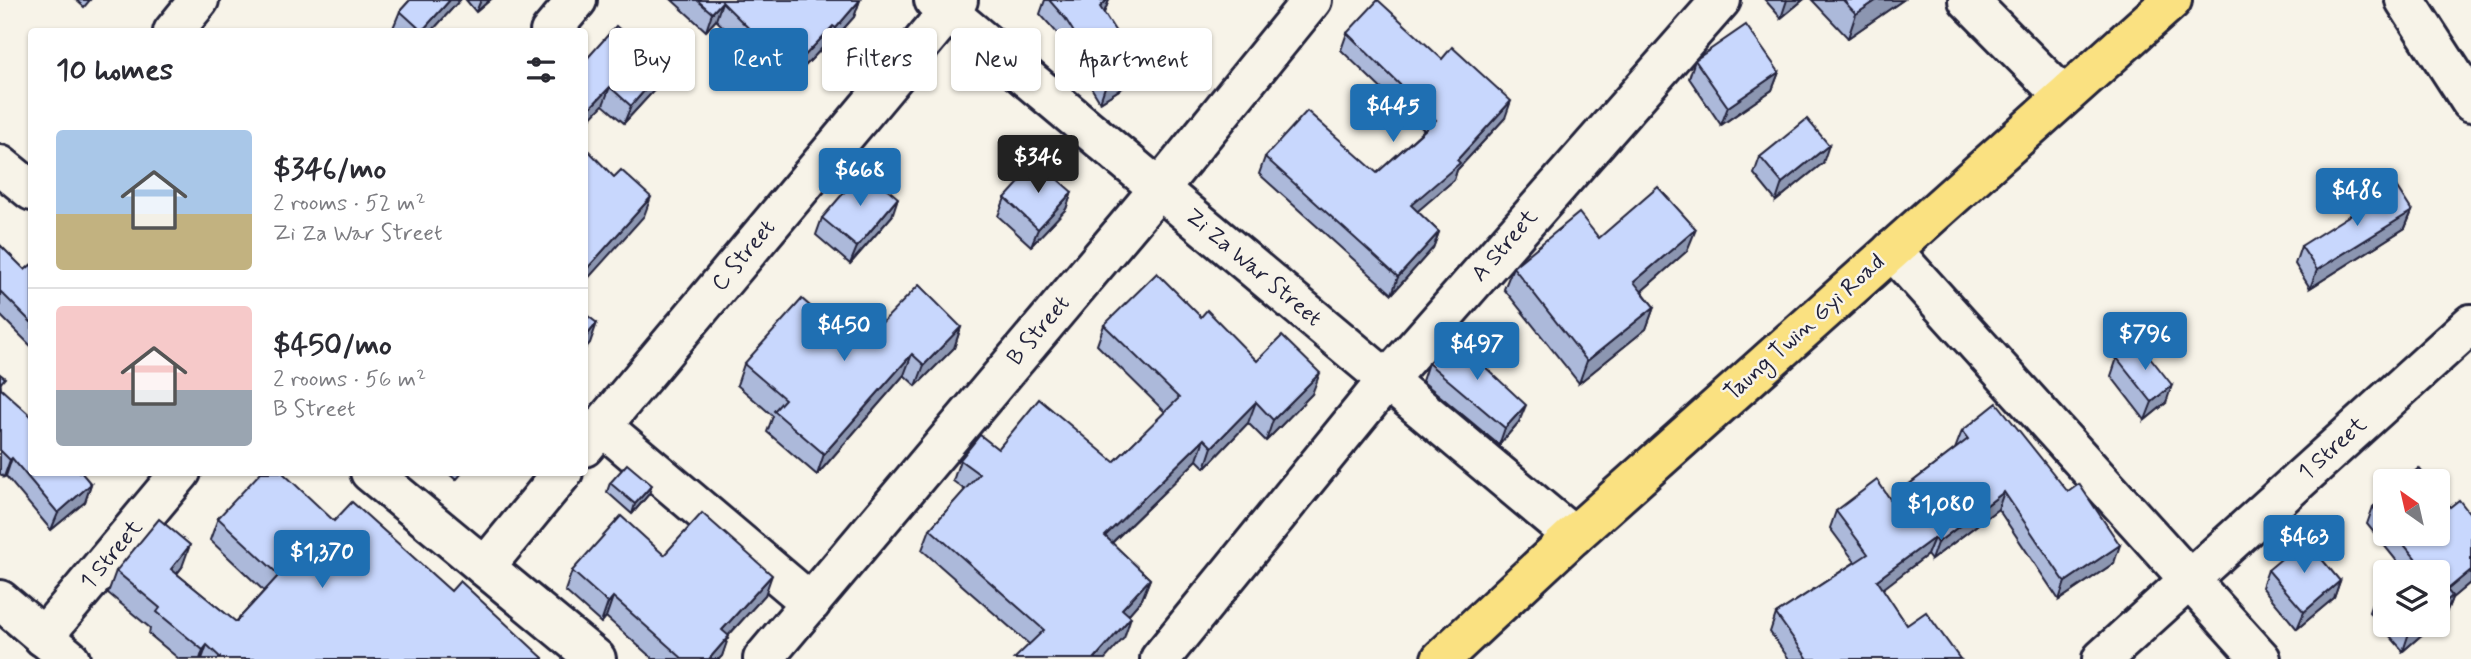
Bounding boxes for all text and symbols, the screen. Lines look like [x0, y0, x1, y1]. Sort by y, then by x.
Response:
chip: Buy [609, 28, 695, 91]
chip: Rent [709, 28, 808, 91]
chip: Filters [822, 28, 937, 91]
chip: New [951, 28, 1041, 91]
chip: Apartment [1055, 28, 1212, 91]
text: 10 homes [56, 51, 173, 90]
icon: filters [522, 51, 560, 89]
pin: $445 [1352, 85, 1434, 144]
text: $445 [1366, 92, 1420, 122]
pin: $346 [997, 136, 1079, 195]
text: $346 [1014, 143, 1062, 173]
pin: $668 [819, 148, 901, 208]
text: $346/mo [273, 150, 386, 189]
text: $668 [835, 156, 885, 186]
icon: home [112, 158, 196, 242]
pin: $486 [2316, 168, 2398, 228]
text: $486 [2332, 176, 2382, 206]
text: 2 rooms · 52 m² [273, 189, 426, 219]
street label: Zi Za War Street [1178, 202, 1328, 334]
street label: A Street [1465, 203, 1545, 289]
street label: C Street [705, 214, 783, 298]
text: Zi Za War Street [273, 219, 443, 249]
street label: Taung Twin Gyi Road [1718, 248, 1893, 410]
street label: B Street [1001, 290, 1077, 372]
pin: $450 [803, 304, 885, 363]
text: $450 [817, 311, 871, 341]
pin: $796 [2104, 312, 2186, 372]
text: $796 [2119, 320, 2171, 350]
pin: $497 [1436, 322, 1518, 382]
text: $450/mo [273, 326, 392, 365]
text: $497 [1450, 330, 1504, 360]
icon: home [112, 334, 196, 418]
text: 2 rooms · 56 m² [273, 365, 426, 395]
text: B Street [273, 395, 356, 425]
street label: 1 Street [2292, 410, 2374, 488]
north arrow [2373, 469, 2450, 546]
map controls [2373, 469, 2450, 637]
pin: $1,080 [1884, 482, 1998, 542]
text: $1,080 [1907, 490, 1975, 520]
street label: 1 Street [74, 513, 150, 596]
pin: $463 [2263, 516, 2345, 575]
text: $463 [2279, 523, 2329, 553]
pin: $1,370 [265, 530, 379, 590]
text: $1,370 [290, 538, 354, 568]
button: layers [2373, 560, 2450, 637]

